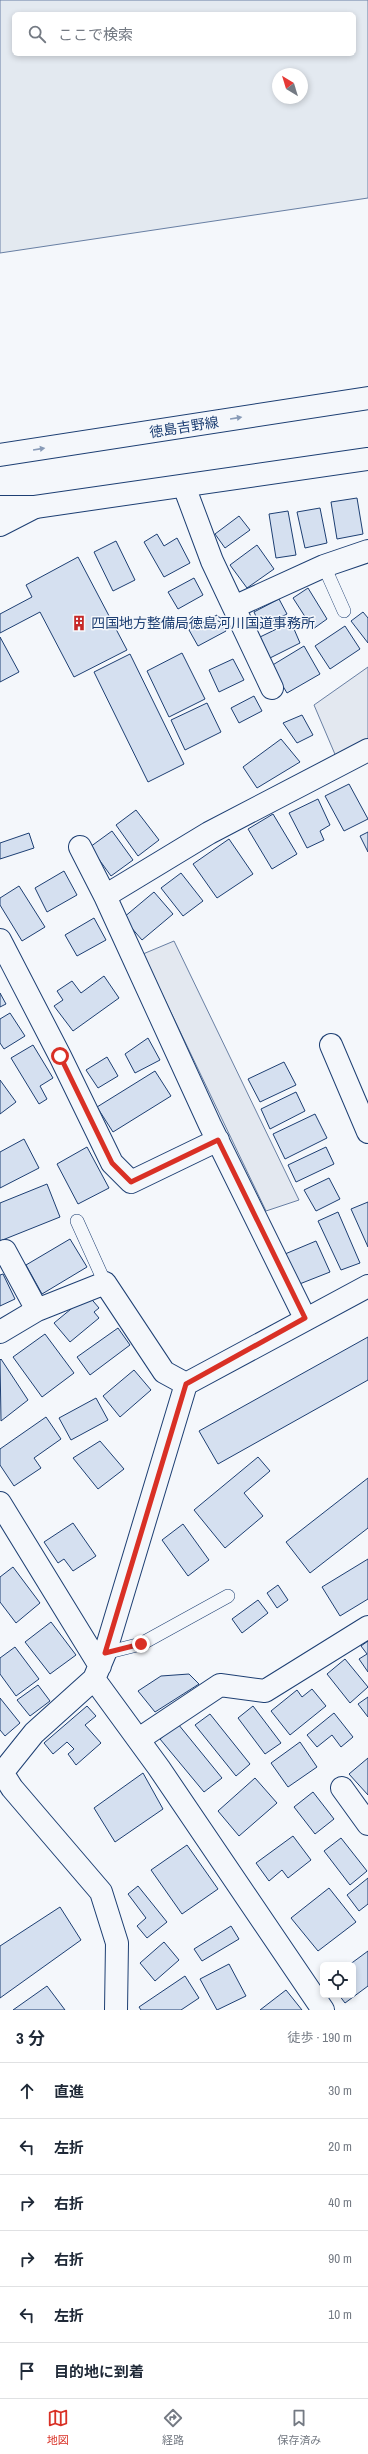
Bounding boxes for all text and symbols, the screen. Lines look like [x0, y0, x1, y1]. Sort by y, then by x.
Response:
search box [12, 12, 356, 56]
icon: search [26, 23, 48, 45]
text: ここで検索 [58, 24, 133, 45]
north arrow [272, 68, 308, 104]
street label: 徳島吉野線 [148, 413, 220, 441]
one-way arrow [230, 415, 242, 421]
one-way arrow [32, 446, 45, 452]
building icon: 四国地方整備局徳島河川国道事務所 [70, 614, 88, 632]
place label: 四国地方整備局徳島河川国道事務所 [91, 614, 315, 632]
route start [51, 1047, 69, 1065]
route end [132, 1635, 150, 1653]
map controls [320, 1962, 356, 1998]
button: locate [320, 1962, 356, 1998]
text: 3 分 [16, 2026, 45, 2049]
text: 徒歩 · 190 m [287, 2029, 352, 2046]
icon: ahead [16, 2080, 38, 2102]
text: 直進 [54, 2081, 84, 2102]
text: 30 m [328, 2082, 352, 2099]
icon: left [16, 2136, 38, 2158]
text: 左折 [54, 2137, 84, 2158]
text: 20 m [328, 2138, 352, 2155]
icon: right [16, 2192, 38, 2214]
text: 右折 [54, 2193, 84, 2214]
text: 40 m [328, 2194, 352, 2211]
icon: right [16, 2248, 38, 2270]
text: 右折 [54, 2249, 84, 2270]
text: 90 m [328, 2250, 352, 2267]
icon: left [16, 2304, 38, 2326]
text: 左折 [54, 2305, 84, 2326]
text: 10 m [328, 2306, 352, 2323]
icon: arrive [16, 2360, 38, 2382]
text: 目的地に到着 [54, 2361, 144, 2382]
tab: 地図 [47, 2407, 69, 2447]
tab: 経路 [162, 2407, 184, 2447]
tab: 保存済み [277, 2407, 321, 2447]

